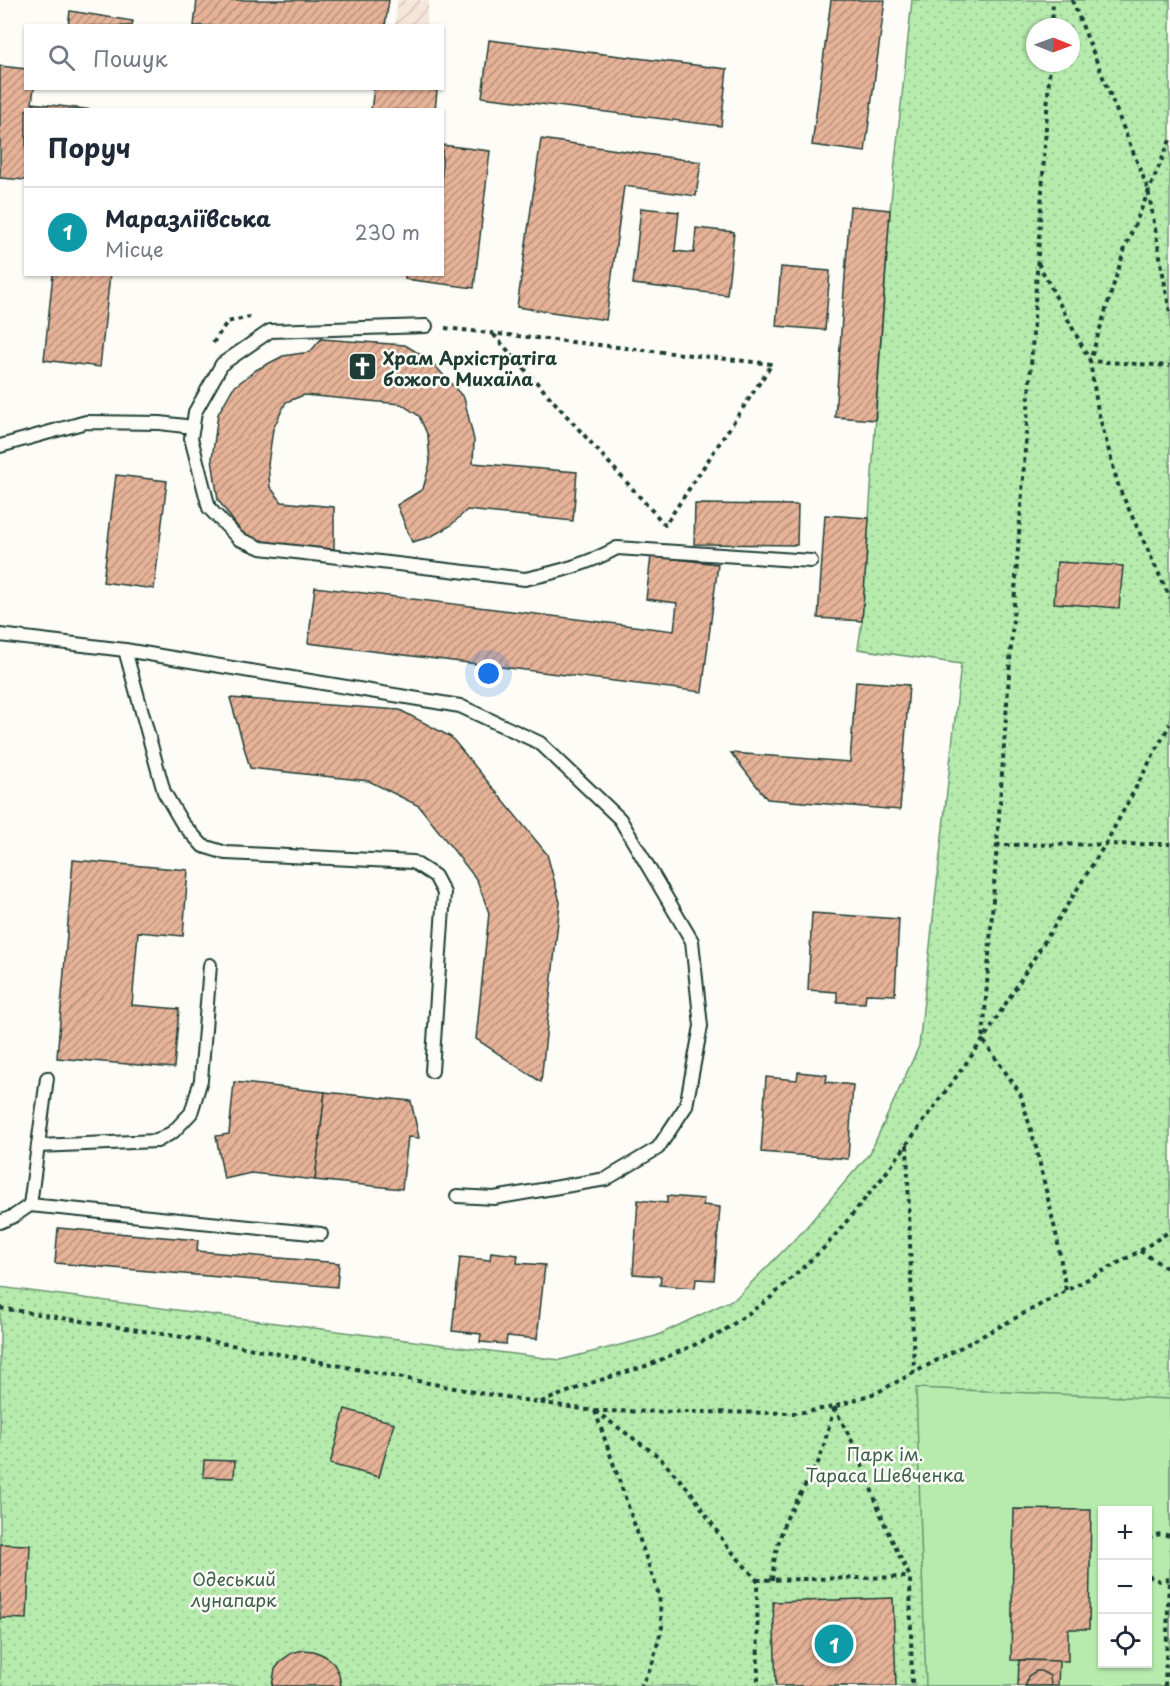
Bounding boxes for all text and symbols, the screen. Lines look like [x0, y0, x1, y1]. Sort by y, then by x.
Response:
north arrow [1026, 18, 1080, 72]
search box [24, 24, 444, 90]
icon: search [45, 41, 78, 74]
text: Пошук [93, 41, 168, 74]
text: Поруч [48, 128, 131, 167]
text: Маразліївська [105, 201, 271, 234]
text: 1 [63, 217, 72, 247]
text: 230 m [355, 217, 420, 247]
text: Місце [105, 234, 164, 264]
place label: Храм Архістратіга божого Михаїла [383, 344, 557, 392]
church icon: Храм Архістратіга божого Михаїла [346, 351, 378, 383]
your location [474, 659, 503, 688]
park label: Парк ім. Тараса Шевченка [805, 1440, 965, 1488]
map controls [1098, 1506, 1152, 1668]
button: + [1098, 1506, 1152, 1560]
button: − [1098, 1560, 1152, 1614]
park label: Одеський лунапарк [190, 1565, 277, 1613]
button: locate [1098, 1614, 1152, 1668]
pin: 1 [814, 1622, 854, 1666]

